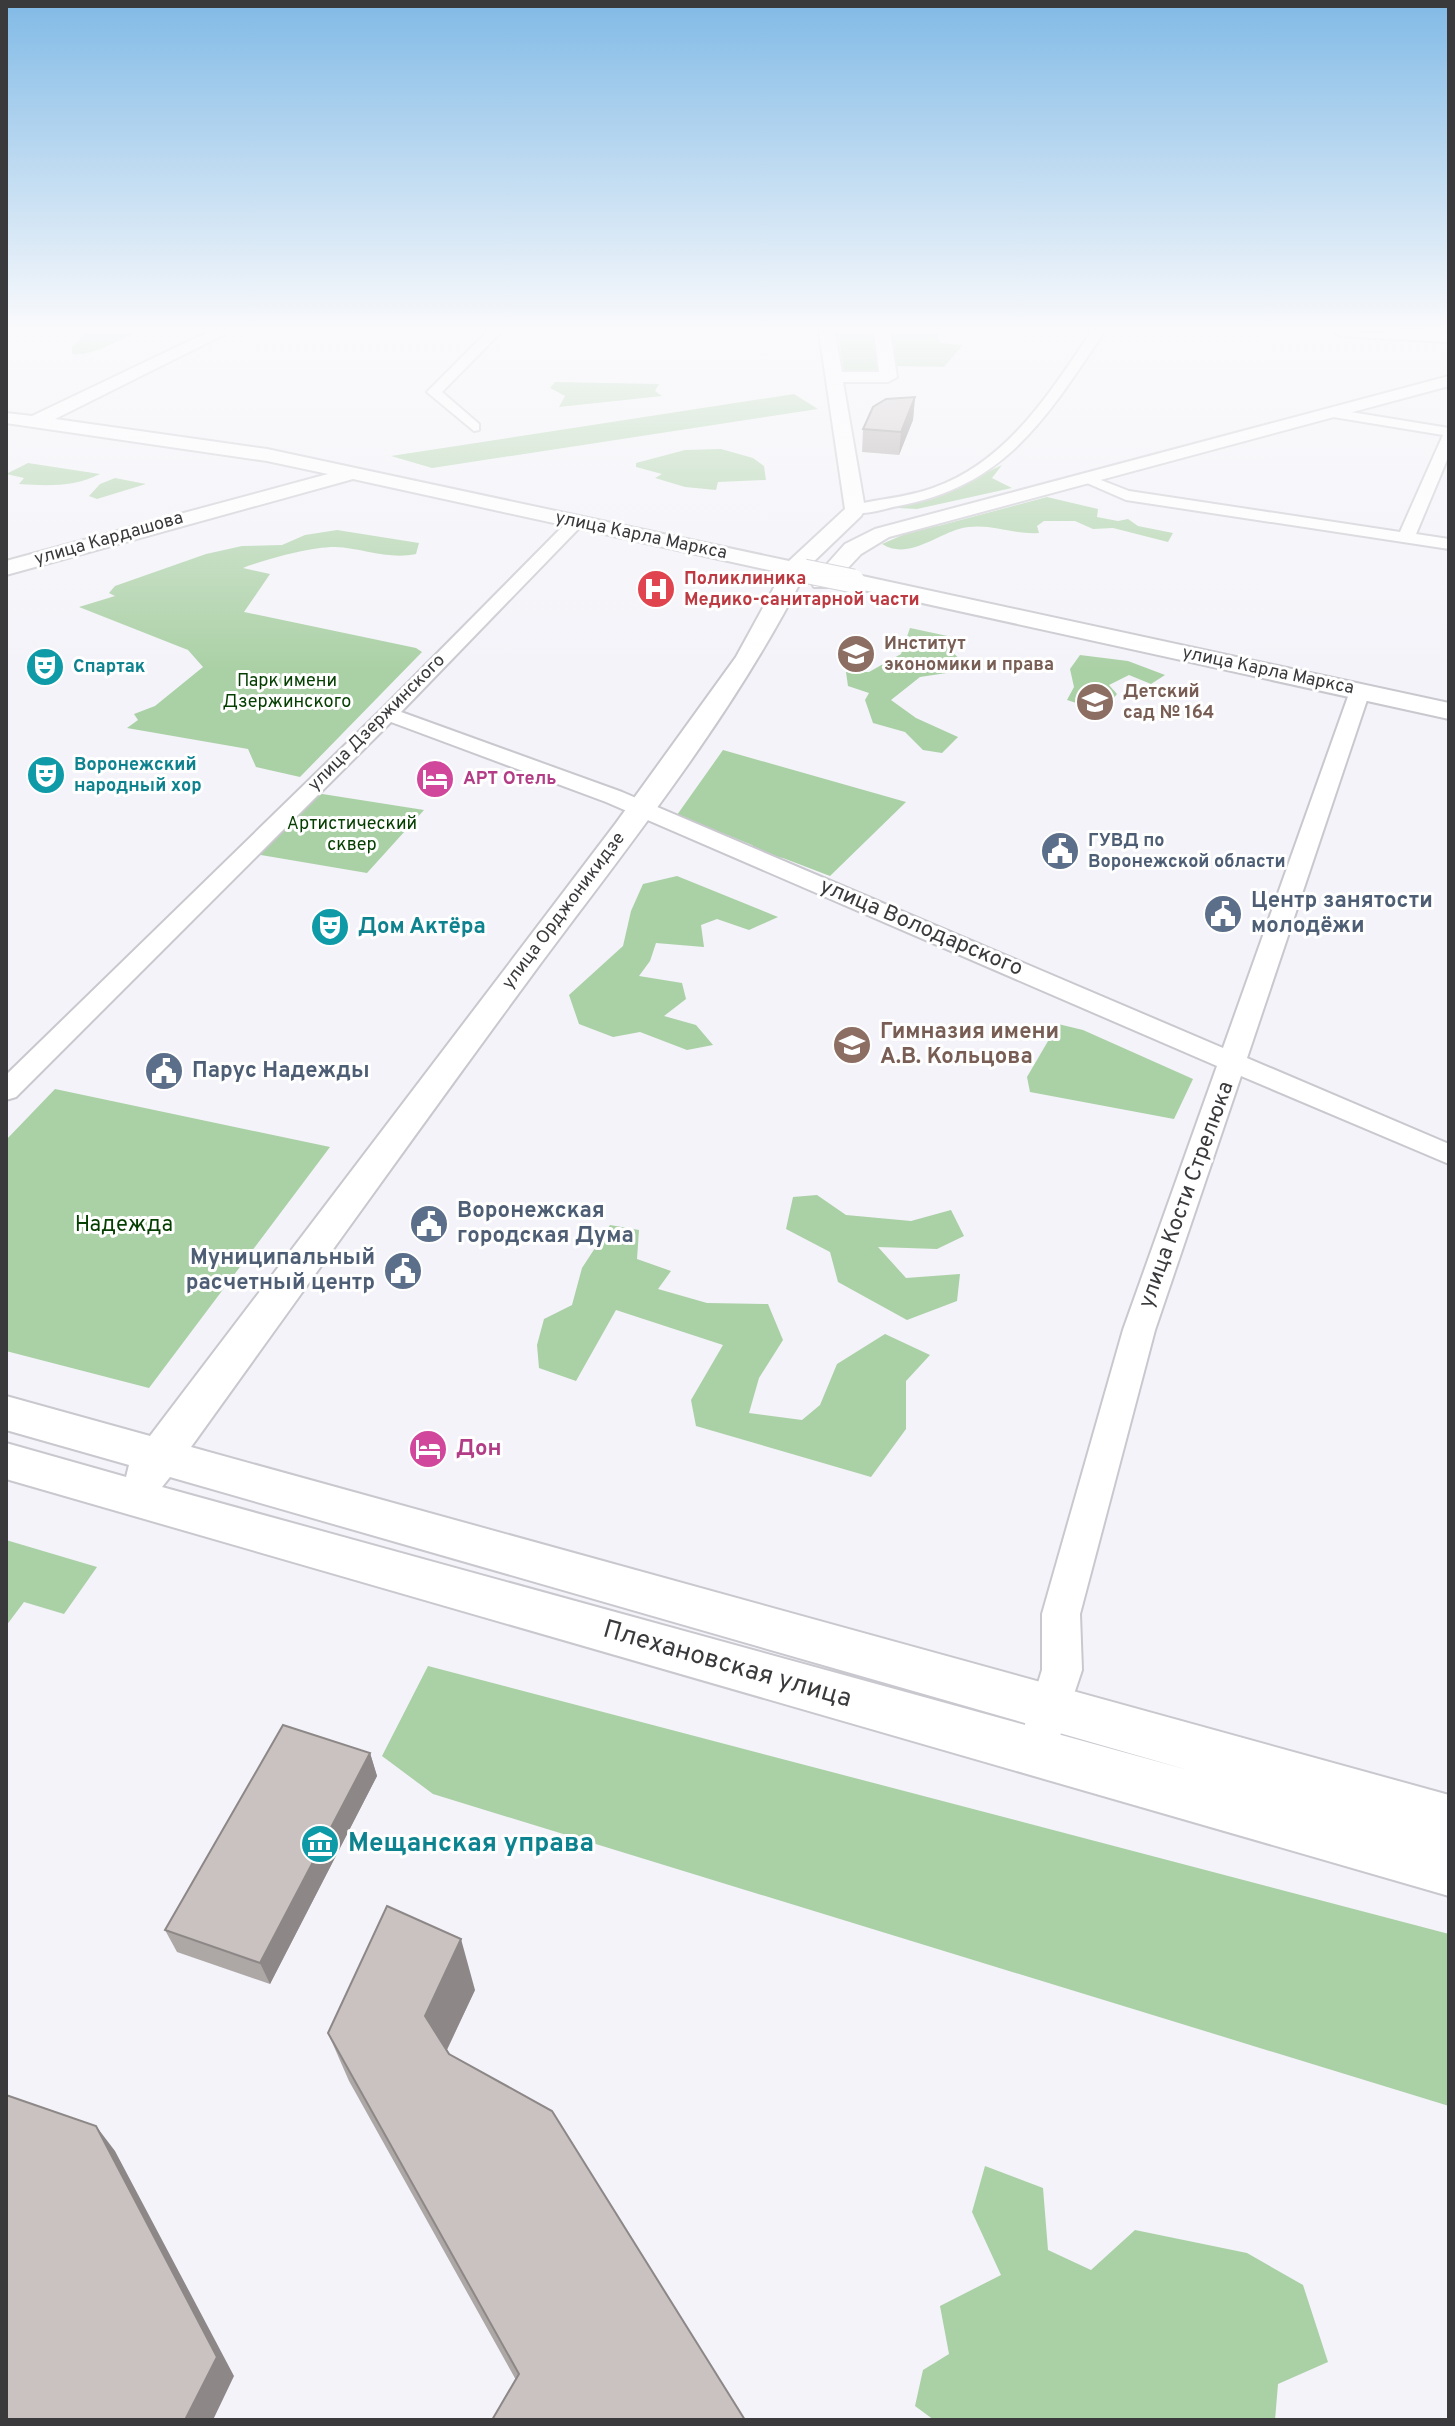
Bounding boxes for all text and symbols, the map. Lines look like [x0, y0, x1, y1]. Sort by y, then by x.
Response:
street label: улица Кардашова [32, 507, 186, 571]
street label: улица Карла Маркса [553, 507, 729, 565]
hospital icon: Поликлиника Медико-санитарной части [635, 568, 677, 610]
place label: Поликлиника Медико-санитарной части [684, 568, 920, 612]
school or university icon: Институт экономики и права [835, 633, 877, 675]
place label: Институт экономики и права [884, 633, 1054, 677]
street label: улица Карла Маркса [1180, 642, 1356, 700]
theatre icon: Спартак [24, 646, 66, 688]
street label: улица Дзержинского [304, 650, 450, 796]
place label: Спартак [73, 656, 146, 679]
park label: Парк имени Дзержинского [223, 670, 351, 714]
school or university icon: Детский сад № 164 [1074, 681, 1116, 723]
place label: Детский сад № 164 [1123, 681, 1214, 725]
theatre icon: Воронежский народный хор [25, 754, 67, 796]
place label: Воронежский народный хор [74, 754, 202, 798]
hotel icon: АРТ Отель [414, 758, 456, 800]
place label: АРТ Отель [463, 768, 556, 791]
park label: Артистический сквер [287, 813, 417, 857]
street label: улица Орджоникидзе [497, 828, 631, 994]
public building icon: ГУВД по Воронежской области [1039, 830, 1081, 872]
place label: ГУВД по Воронежской области [1088, 830, 1286, 874]
street label: улица Володарского [815, 873, 1027, 983]
place label: Центр занятости молодёжи [1251, 888, 1433, 940]
public building icon: Центр занятости молодёжи [1202, 893, 1244, 935]
theatre icon: Дом Актёра [309, 906, 351, 948]
place label: Дом Актёра [358, 914, 486, 941]
place label: Гимназия имени А.В. Кольцова [880, 1019, 1059, 1071]
school or university icon: Гимназия имени А.В. Кольцова [831, 1024, 873, 1066]
public building icon: Парус Надежды [143, 1050, 185, 1092]
place label: Парус Надежды [192, 1058, 370, 1085]
street label: улица Кости Стрелюка [1133, 1078, 1241, 1312]
place label: Воронежская городская Дума [457, 1198, 634, 1250]
public building icon: Воронежская городская Дума [408, 1203, 450, 1245]
park label: Надежда [75, 1212, 173, 1239]
place label: Муниципальный расчетный центр [186, 1245, 375, 1297]
public building icon: Муниципальный расчетный центр [382, 1250, 424, 1292]
hotel icon: Дон [407, 1428, 449, 1470]
place label: Дон [456, 1436, 502, 1463]
street label: Плехановская улица [599, 1614, 855, 1716]
museum icon: Мещанская управа [299, 1823, 341, 1865]
place label: Мещанская управа [348, 1828, 594, 1861]

